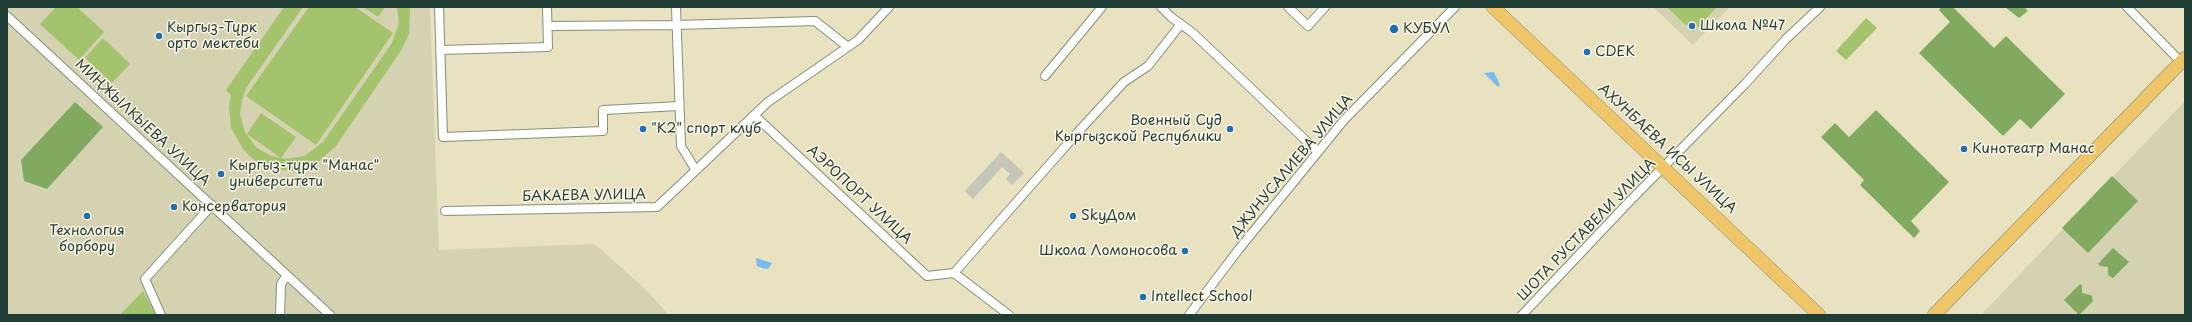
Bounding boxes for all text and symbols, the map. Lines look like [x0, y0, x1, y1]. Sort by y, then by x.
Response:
place label: Школа №47 [1700, 18, 1785, 34]
place label: Кыргыз-Түрк орто мектеби [167, 20, 259, 52]
place label: КУБУЛ [1403, 21, 1450, 37]
marker: Школа №47 [1687, 21, 1697, 31]
marker: КУБУЛ [1388, 23, 1400, 35]
marker: Кыргыз-Түрк орто мектеби [154, 31, 164, 41]
place label: CDEK [1595, 44, 1635, 60]
marker: CDEK [1582, 47, 1592, 57]
street label: МИҢЖЫЛКЫЕВА УЛИЦА [71, 56, 213, 190]
street label: АХУНБАЕВА ИСЫ УЛИЦА [1594, 81, 1740, 217]
street label: ДЖУНУСАЛИЕВА УЛИЦА [1227, 91, 1357, 241]
place label: Военный Суд Кыргызской Республики [1055, 113, 1222, 146]
place label: "К2" спорт клуб [651, 121, 761, 137]
marker: "К2" спорт клуб [638, 124, 648, 134]
marker: Военный Суд Кыргызской Республики [1225, 124, 1235, 134]
place label: Кинотеатр Манас [1972, 141, 2094, 157]
street label: АЭРОПОРТ УЛИЦА [803, 142, 915, 248]
marker: Кинотеатр Манас [1959, 144, 1969, 154]
street label: ШОТА РУСТАВЕЛИ УЛИЦА [1515, 155, 1659, 305]
place label: Кыргыз-түрк "Манас" университети [229, 158, 379, 190]
marker: Кыргыз-түрк "Манас" университети [216, 169, 226, 179]
street label: БАКАЕВА УЛИЦА [522, 187, 646, 205]
place label: Консерватория [182, 199, 287, 215]
marker: Консерватория [169, 202, 179, 212]
place label: SkyДом [1081, 208, 1136, 224]
marker: Технология борбору [82, 211, 92, 221]
marker: SkyДом [1068, 211, 1078, 221]
place label: Технология борбору [49, 223, 125, 256]
place label: Школа Ломоносова [1039, 243, 1177, 259]
marker: Школа Ломоносова [1180, 246, 1190, 256]
place label: Intellect School [1151, 289, 1253, 305]
marker: Intellect School [1138, 292, 1148, 302]

